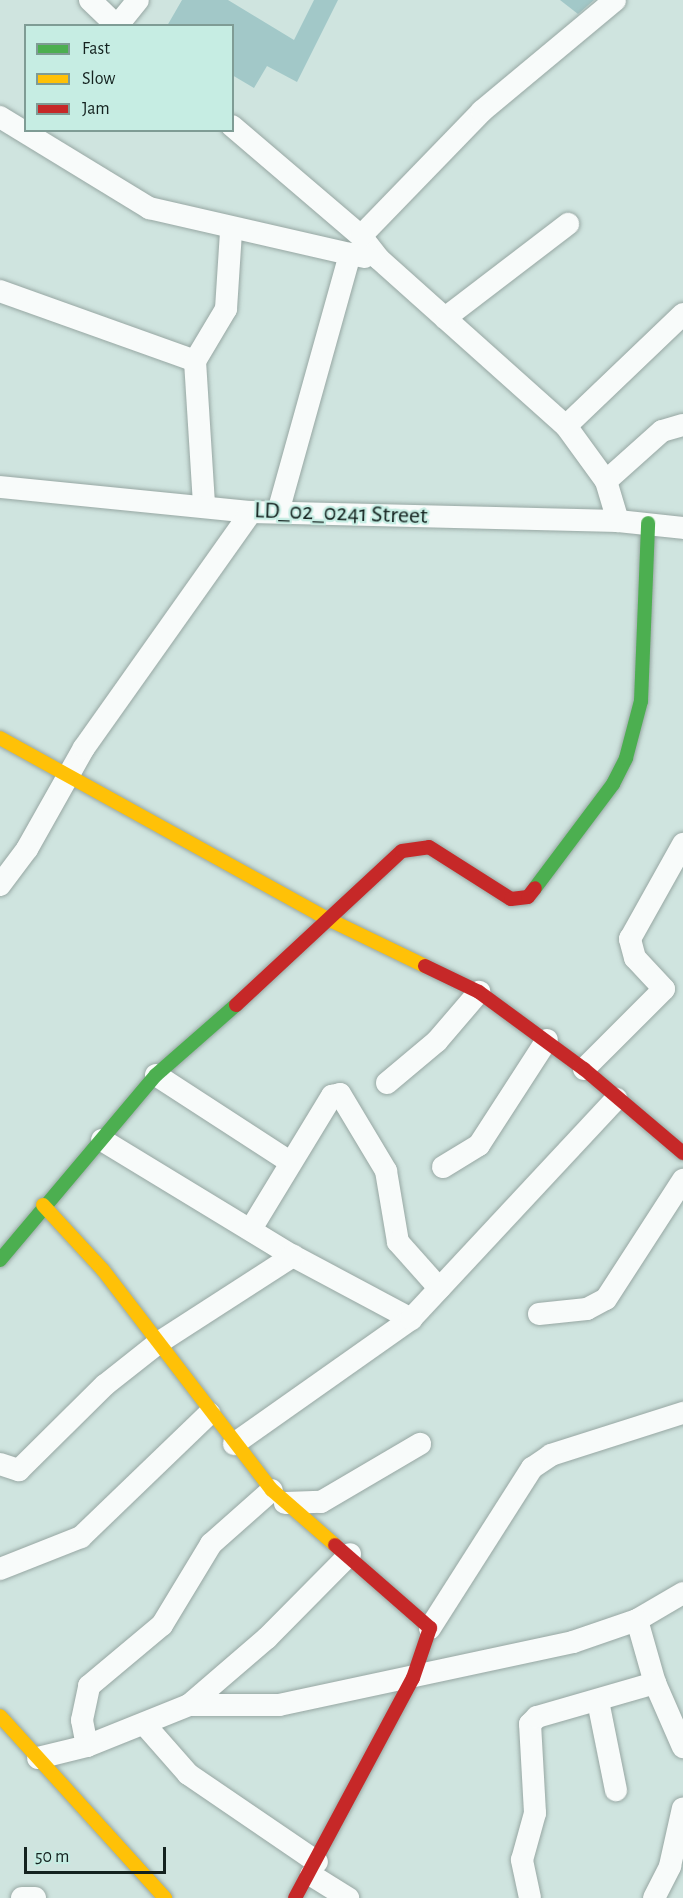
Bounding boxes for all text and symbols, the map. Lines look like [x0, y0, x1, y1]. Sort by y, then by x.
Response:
legend [24, 24, 234, 132]
text: Fast [82, 40, 110, 58]
text: Slow [82, 70, 115, 88]
text: Jam [82, 100, 110, 118]
street label: LD_02_0241 Street [254, 497, 428, 531]
scale bar [27, 1835, 170, 1873]
text: 50 m [35, 1848, 69, 1866]

